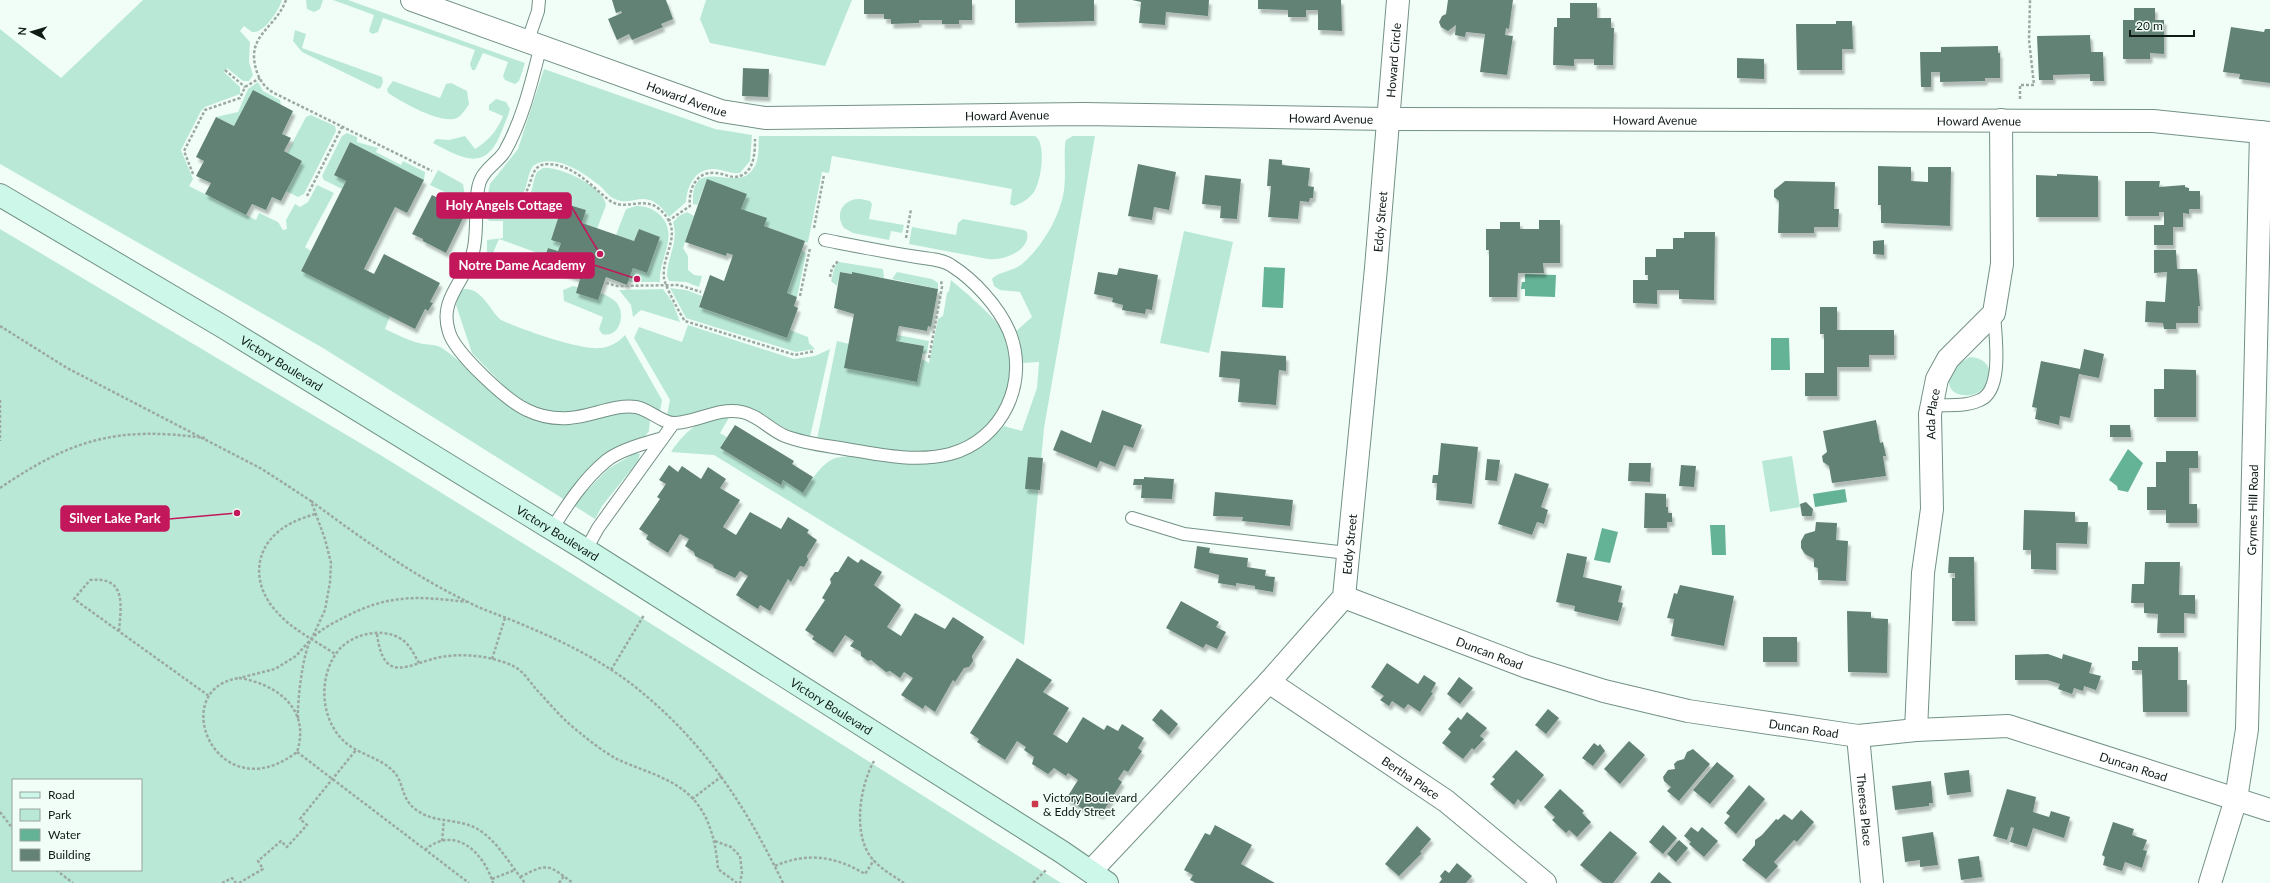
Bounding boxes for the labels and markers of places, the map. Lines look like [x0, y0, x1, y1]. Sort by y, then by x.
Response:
callout: Holy Angels Cottage [437, 193, 571, 218]
callout: Notre Dame Academy [450, 253, 594, 278]
callout: Silver Lake Park [61, 506, 169, 531]
place label: Victory Boulevard & Eddy Street [1043, 790, 1137, 819]
marker: Victory Boulevard & Eddy Street [1030, 799, 1040, 809]

